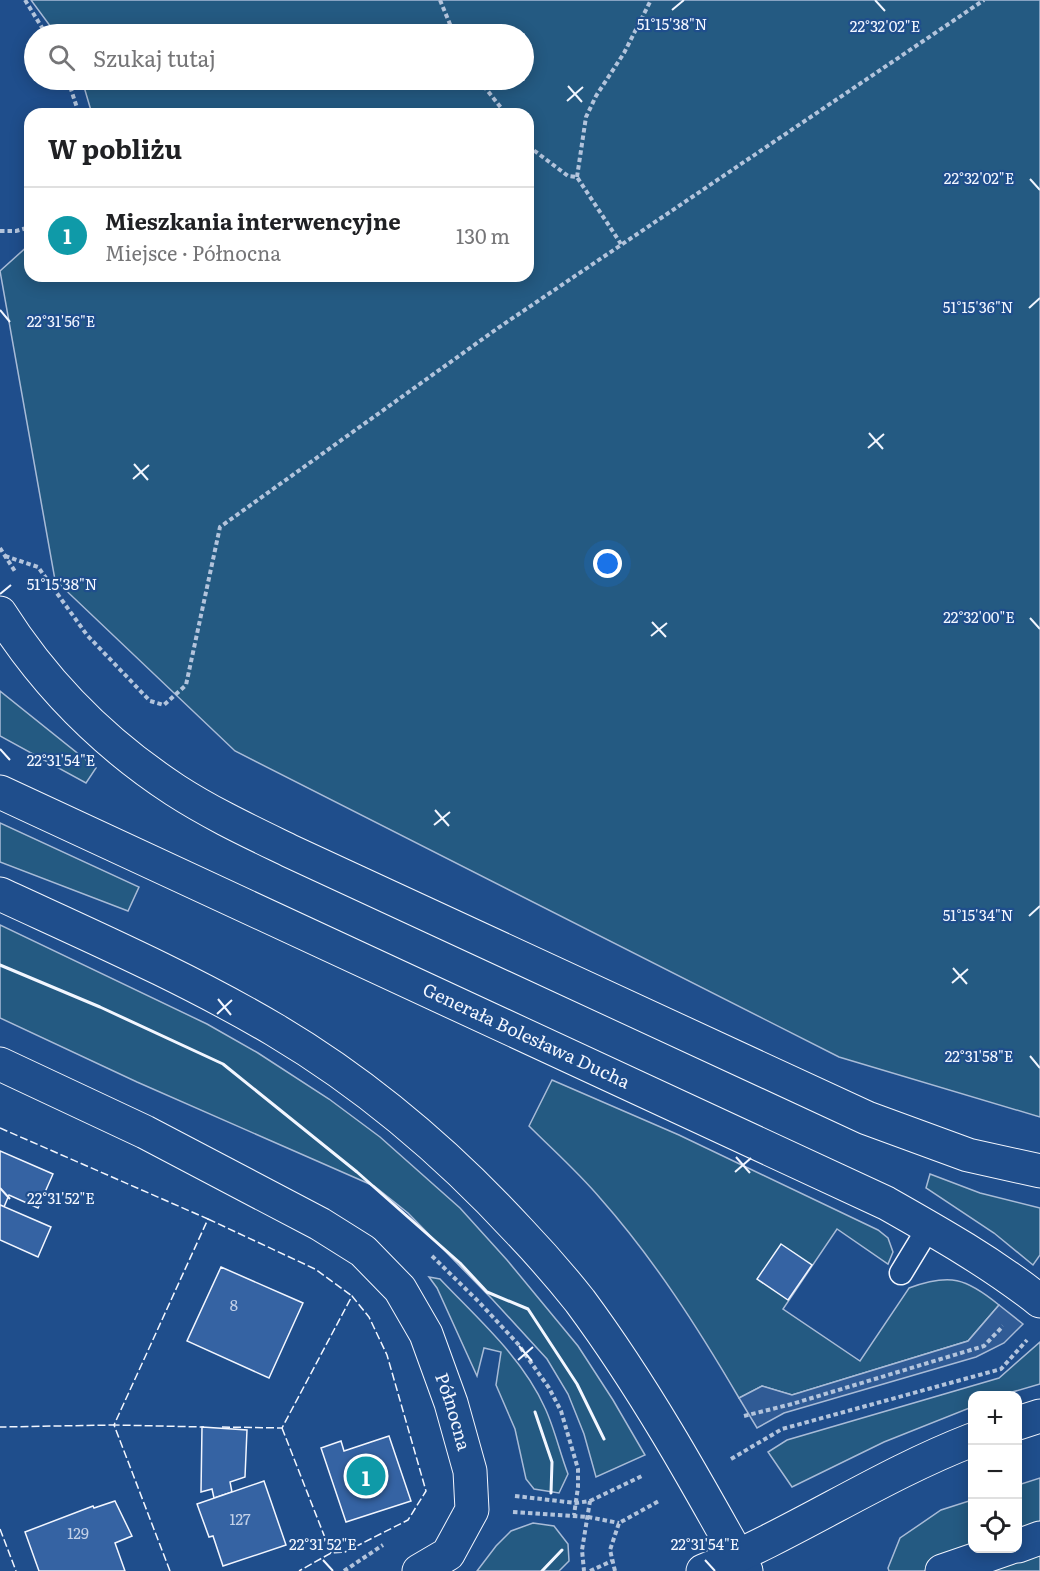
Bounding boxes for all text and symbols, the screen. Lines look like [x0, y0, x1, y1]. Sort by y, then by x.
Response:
text: 51°15'38"N [637, 12, 707, 35]
text: 22°32'02"E [850, 14, 920, 37]
search box [24, 24, 534, 90]
icon: search [45, 41, 78, 74]
text: Szukaj tutaj [93, 41, 216, 74]
text: W pobliżu [48, 128, 182, 167]
text: 22°32'02"E [944, 166, 1014, 189]
text: Mieszkania interwencyjne [105, 204, 401, 237]
text: 1 [63, 220, 72, 250]
text: 130 m [456, 220, 510, 250]
text: Miejsce · Północna [105, 237, 281, 267]
text: 51°15'36"N [943, 295, 1013, 318]
text: 22°31'56"E [27, 309, 95, 332]
your location [593, 549, 622, 578]
text: 51°15'38"N [27, 572, 97, 595]
text: 22°32'00"E [943, 605, 1015, 628]
text: 22°31'54"E [27, 748, 95, 771]
text: 51°15'34"N [943, 903, 1013, 926]
street label: Generała Bolesława Ducha [419, 975, 635, 1095]
text: 22°31'58"E [945, 1044, 1013, 1067]
text: 22°31'52"E [27, 1186, 95, 1209]
house number: 8 [230, 1293, 238, 1316]
street label: Północna [429, 1369, 479, 1454]
map controls [968, 1391, 1022, 1553]
button: + [968, 1391, 1022, 1445]
button: − [968, 1445, 1022, 1499]
pin: 1 [346, 1454, 386, 1498]
button: locate [968, 1499, 1022, 1553]
house number: 127 [229, 1507, 251, 1530]
house number: 129 [67, 1521, 89, 1544]
text: 22°31'52"E [289, 1532, 357, 1555]
text: 22°31'54"E [671, 1532, 739, 1555]

